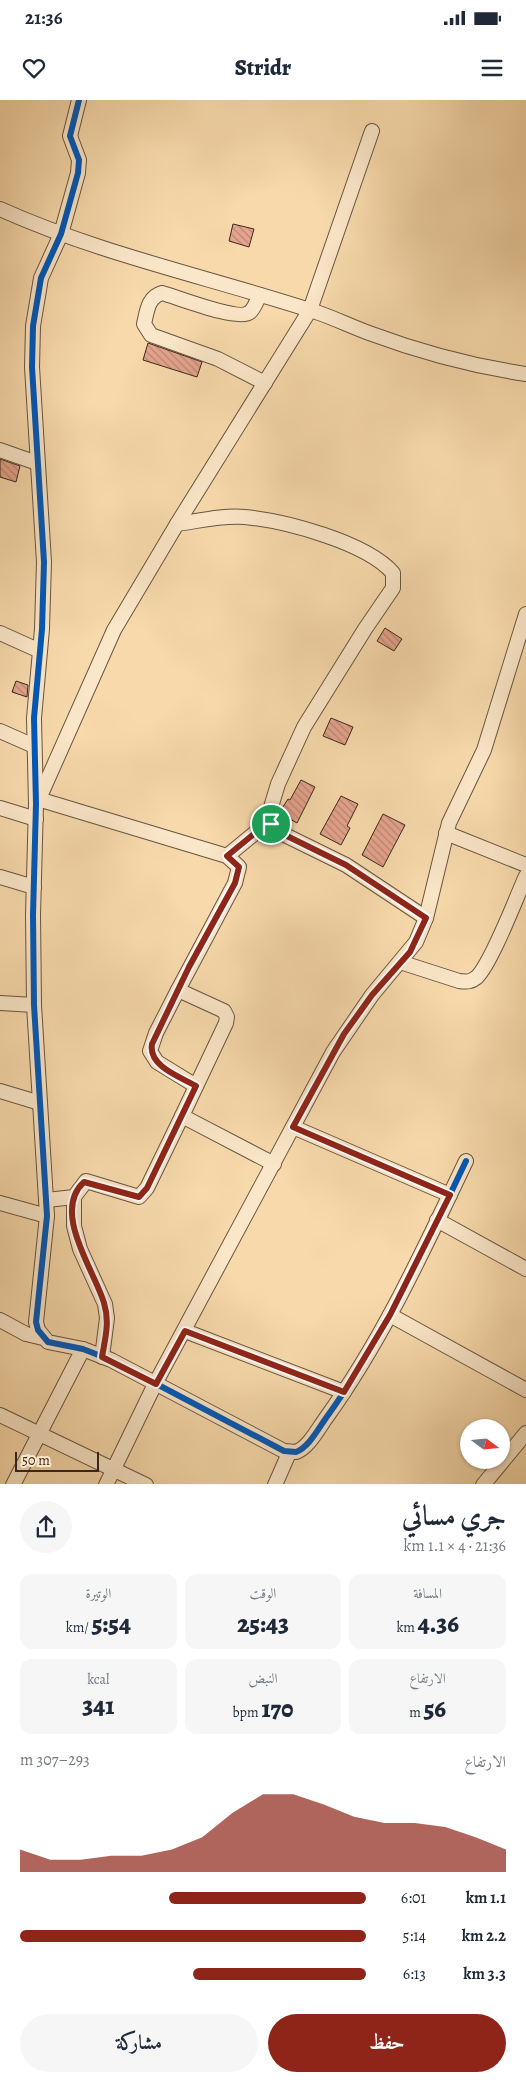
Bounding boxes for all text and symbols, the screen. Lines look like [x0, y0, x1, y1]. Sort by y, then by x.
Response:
text: 21:36 [25, 5, 63, 31]
text: Stridr [235, 53, 291, 83]
icon: heart [20, 54, 48, 82]
icon: menu [478, 54, 506, 82]
pin [250, 803, 292, 845]
icon: arrive [257, 810, 285, 838]
north arrow [460, 1419, 510, 1469]
map controls [460, 1419, 510, 1469]
scale bar [15, 1450, 99, 1473]
text: 50 m [22, 1451, 50, 1470]
text: جري مسائي [402, 1497, 506, 1535]
button: share [20, 1501, 72, 1553]
text: 21:36 · 4 × 1.1 km [404, 1535, 506, 1557]
text: الوتيرة [85, 1584, 111, 1603]
text: الوقت [250, 1584, 276, 1603]
text: المسافة [413, 1584, 442, 1603]
text: 5:54 [92, 1607, 131, 1641]
text: 25:43 [237, 1607, 289, 1641]
text: 4.36 [418, 1607, 459, 1641]
text: /km [66, 1618, 92, 1637]
text: km [396, 1618, 418, 1637]
text: النبض [249, 1669, 277, 1688]
text: الارتفاع [410, 1669, 446, 1688]
text: kcal [87, 1670, 110, 1689]
text: 341 [82, 1689, 114, 1723]
text: 170 [261, 1692, 294, 1726]
text: 56 [424, 1692, 446, 1726]
text: bpm [233, 1703, 261, 1722]
text: m [409, 1703, 424, 1722]
text: 293–307 m [20, 1749, 90, 1771]
text: الارتفاع [464, 1751, 506, 1773]
text: 6:01 [401, 1887, 426, 1909]
text: 1.1 km [466, 1887, 506, 1909]
text: 5:14 [403, 1925, 426, 1947]
text: 2.2 km [462, 1925, 506, 1947]
text: 6:13 [403, 1963, 426, 1985]
text: 3.3 km [463, 1963, 506, 1985]
button: مشاركة [20, 2014, 258, 2072]
button: حفظ [268, 2014, 506, 2072]

